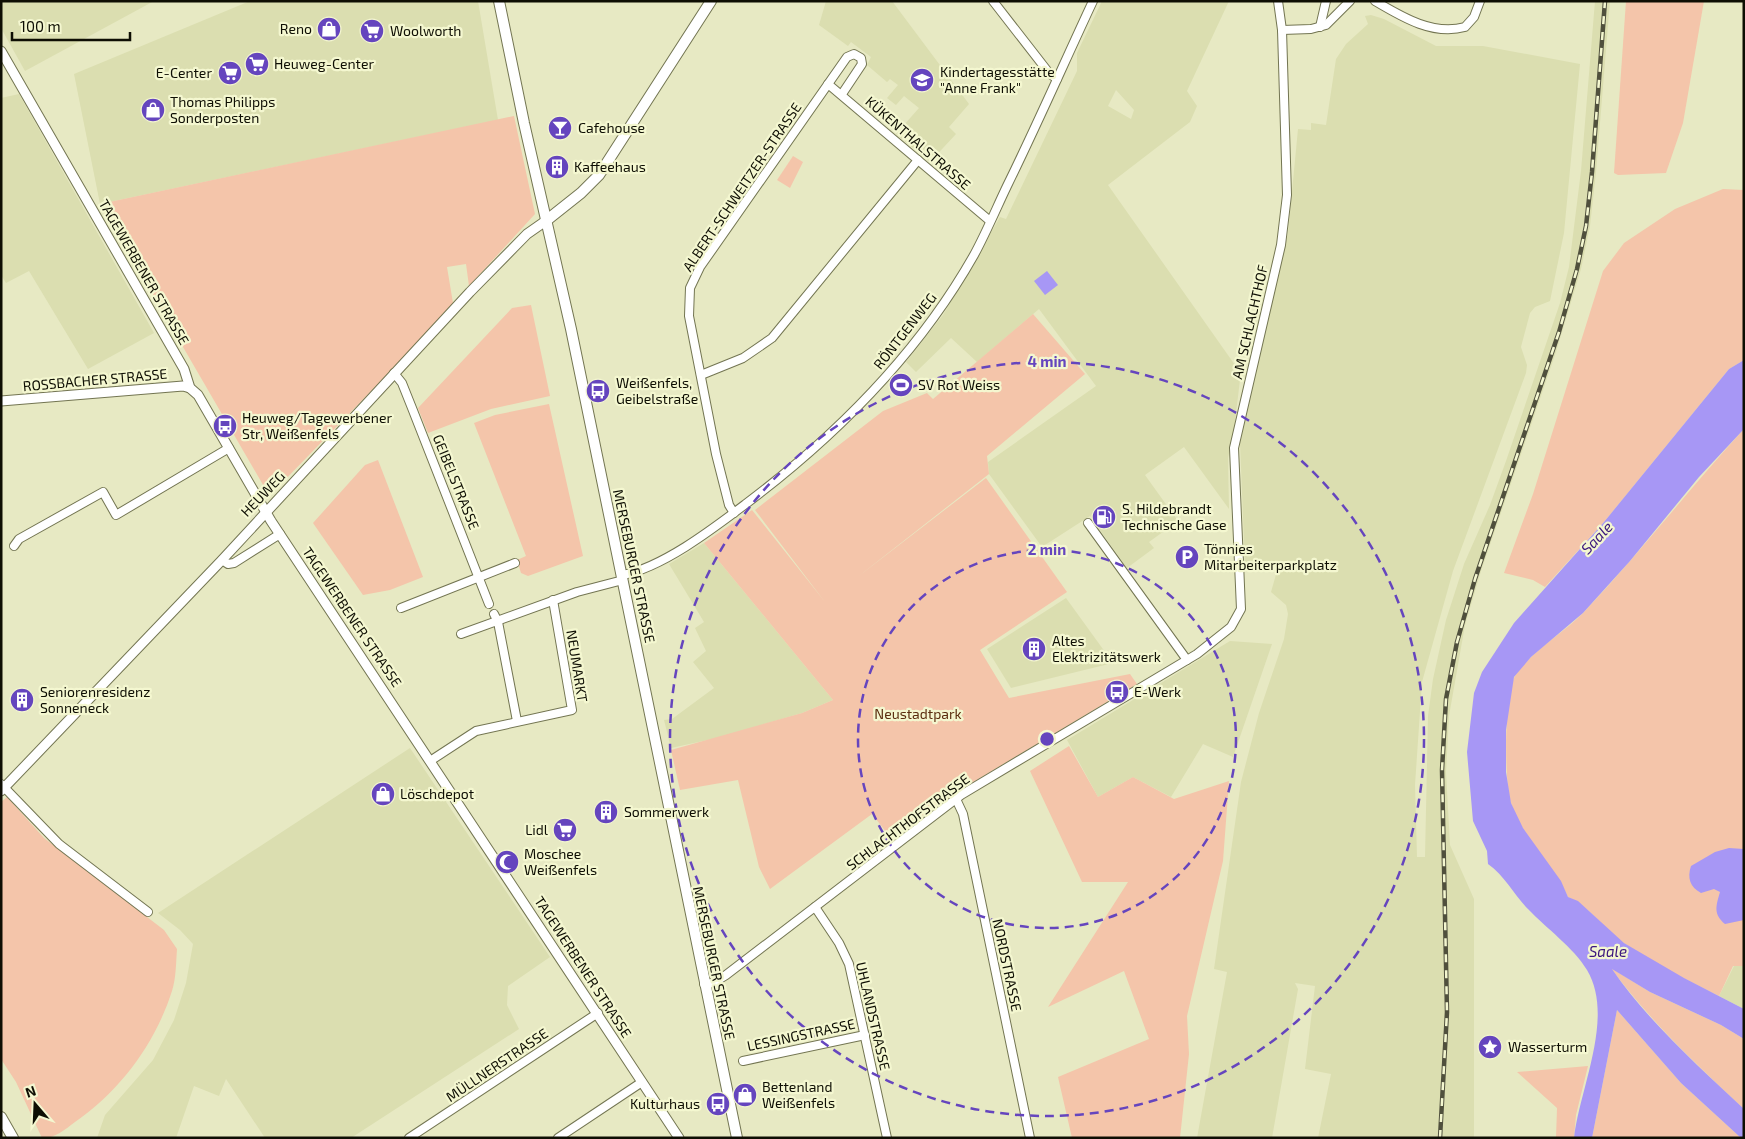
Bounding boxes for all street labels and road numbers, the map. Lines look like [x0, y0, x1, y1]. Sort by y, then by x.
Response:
street label: KÜKENTHALSTRASSE [862, 92, 974, 193]
street label: ALBERT-SCHWEITZER-STRASSE [679, 99, 805, 274]
street label: TAGEWERBENER STRASSE [96, 196, 193, 348]
street label: AM SCHLACHTHOF [1228, 263, 1271, 381]
street label: RÖNTGENWEG [870, 289, 940, 372]
street label: ROSSBACHER STRASSE [22, 365, 168, 394]
street label: GEIBELSTRASSE [430, 432, 483, 532]
street label: HEUWEG [237, 467, 288, 520]
street label: MERSEBURGER STRASSE [610, 488, 659, 644]
street label: TAGEWERBENER STRASSE [299, 543, 406, 690]
street label: NEUMARKT [563, 628, 592, 703]
street label: SCHLACHTHOFSTRASSE [843, 770, 973, 873]
street label: MERSEBURGER STRASSE [690, 885, 739, 1041]
street label: TAGEWERBENER STRASSE [531, 893, 636, 1041]
street label: NORDSTRASSE [989, 917, 1026, 1013]
street label: UHLANDSTRASSE [853, 960, 894, 1072]
street label: LESSINGSTRASSE [745, 1015, 857, 1054]
street label: MÜLLNERSTRASSE [443, 1024, 551, 1105]

